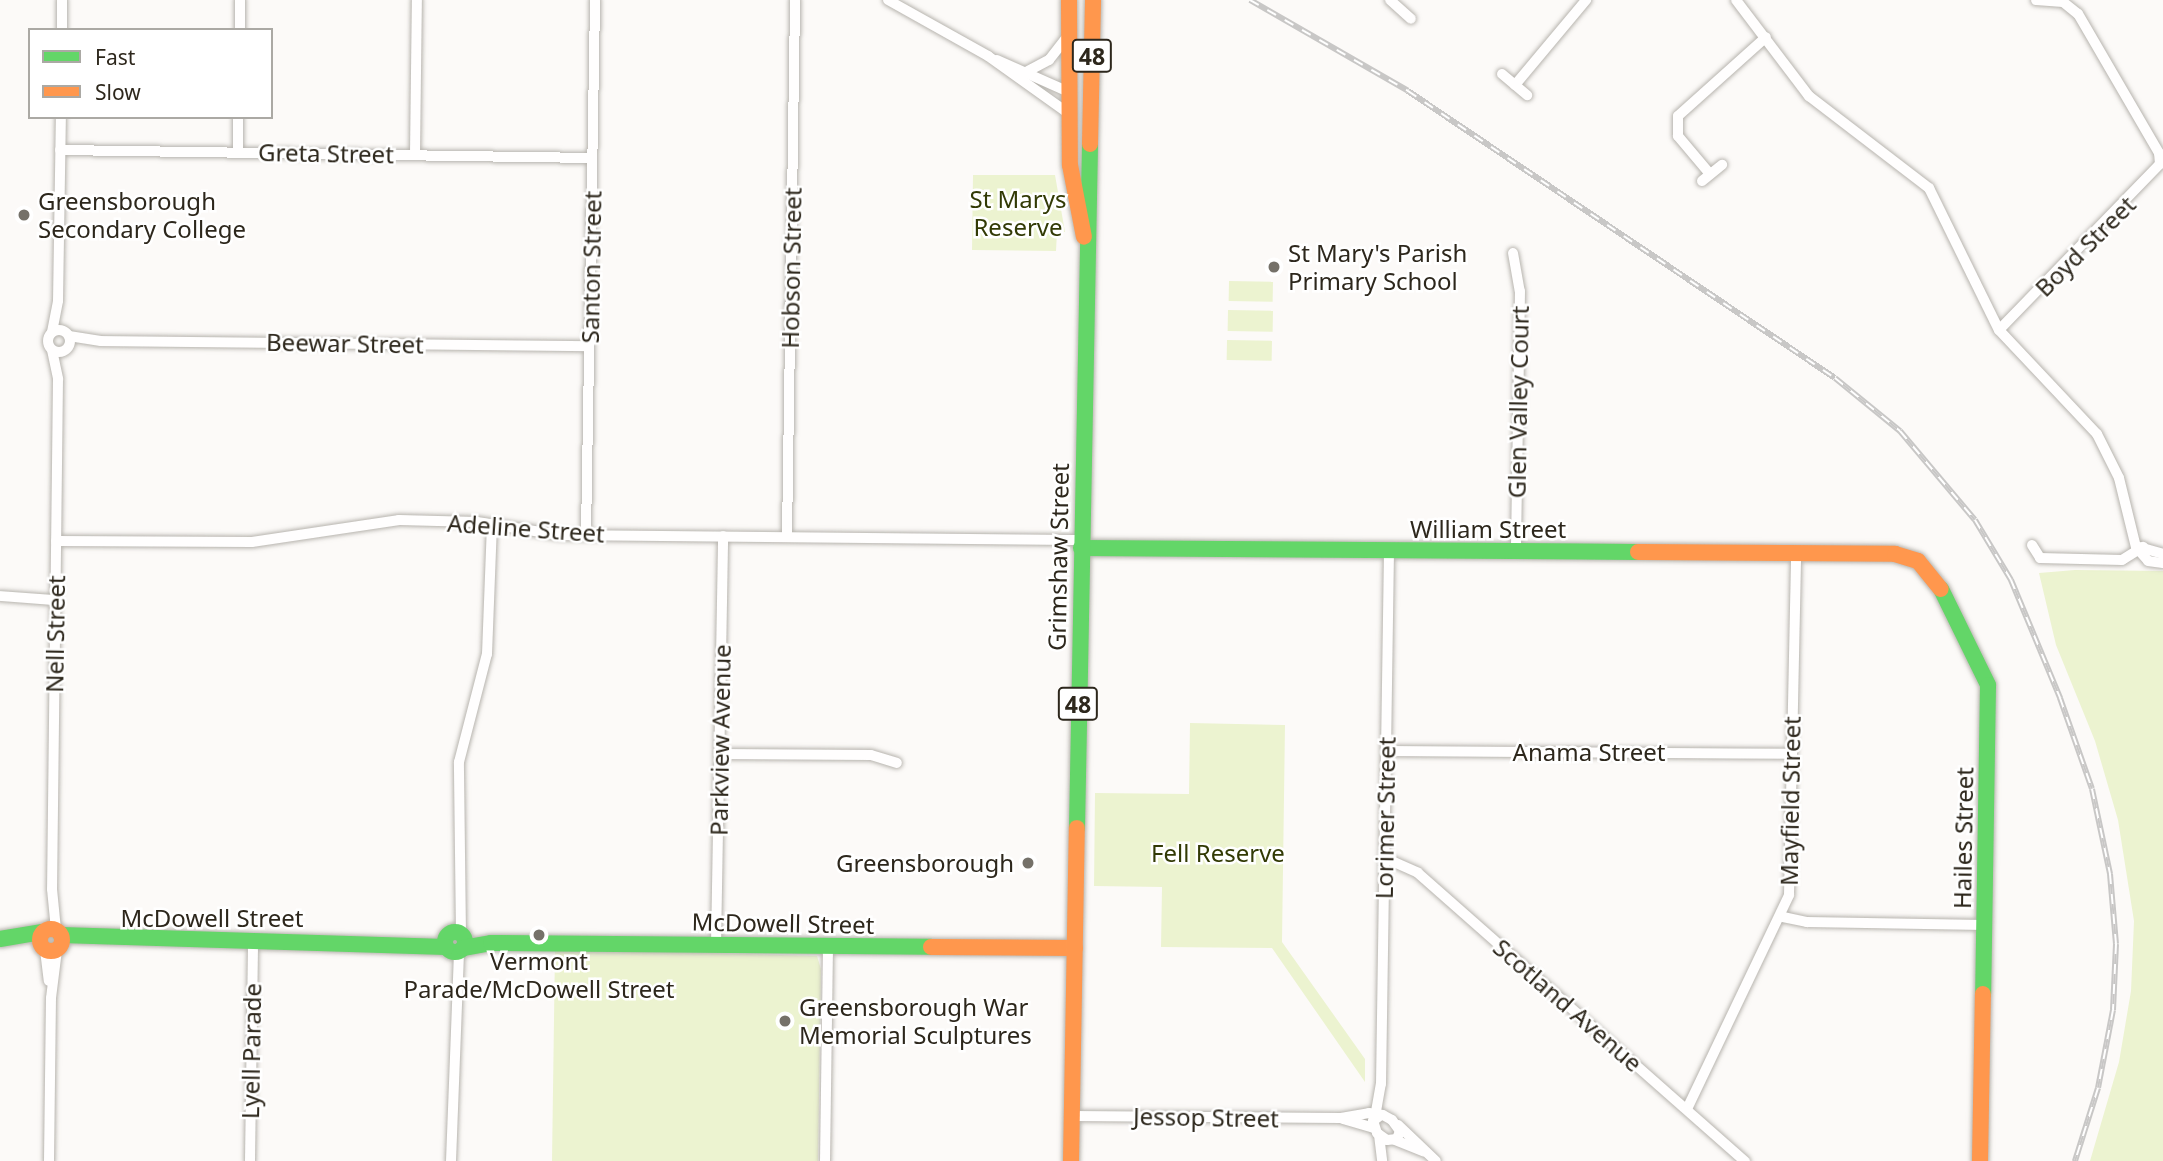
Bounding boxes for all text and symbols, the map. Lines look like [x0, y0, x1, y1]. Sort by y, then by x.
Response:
legend [28, 28, 273, 119]
road number: 48 [1071, 36, 1113, 76]
text: Fast [95, 43, 135, 71]
text: Slow [95, 78, 141, 106]
street label: Greta Street [258, 137, 394, 169]
park label: St Marys Reserve [970, 185, 1066, 241]
place label: Greensborough Secondary College [38, 187, 246, 243]
street label: Hobson Street [775, 187, 807, 349]
street label: Santon Street [575, 190, 607, 344]
street label: Boyd Street [2029, 190, 2141, 302]
marker: Greensborough Secondary College [16, 207, 32, 223]
place label: St Mary's Parish Primary School [1288, 239, 1467, 295]
marker: St Mary's Parish Primary School [1266, 259, 1282, 275]
street label: Glen Valley Court [1502, 305, 1534, 499]
street label: Beewar Street [266, 327, 424, 359]
street label: Grimshaw Street [1042, 463, 1074, 651]
street label: Adeline Street [446, 508, 606, 548]
street label: William Street [1410, 515, 1566, 543]
street label: Nell Street [40, 575, 70, 693]
street label: Parkview Avenue [704, 644, 736, 836]
road number: 48 [1057, 684, 1099, 724]
street label: Mayfield Street [1774, 716, 1806, 886]
street label: Lorimer Street [1369, 737, 1401, 899]
street label: Anama Street [1513, 738, 1665, 766]
street label: Hailes Street [1947, 767, 1979, 909]
park label: Fell Reserve [1151, 839, 1285, 867]
place label: Greensborough [836, 849, 1014, 877]
marker: Greensborough [1020, 855, 1036, 871]
street label: McDowell Street [121, 904, 303, 932]
street label: McDowell Street [691, 907, 875, 939]
marker: Vermont Parade/McDowell Street [531, 927, 547, 943]
street label: Scotland Avenue [1488, 933, 1648, 1077]
place label: Vermont Parade/McDowell Street [404, 947, 674, 1003]
street label: Lyell Parade [235, 983, 267, 1119]
place label: Greensborough War Memorial Sculptures [799, 993, 1032, 1049]
marker: Greensborough War Memorial Sculptures [777, 1013, 793, 1029]
street label: Jessop Street [1133, 1101, 1279, 1133]

